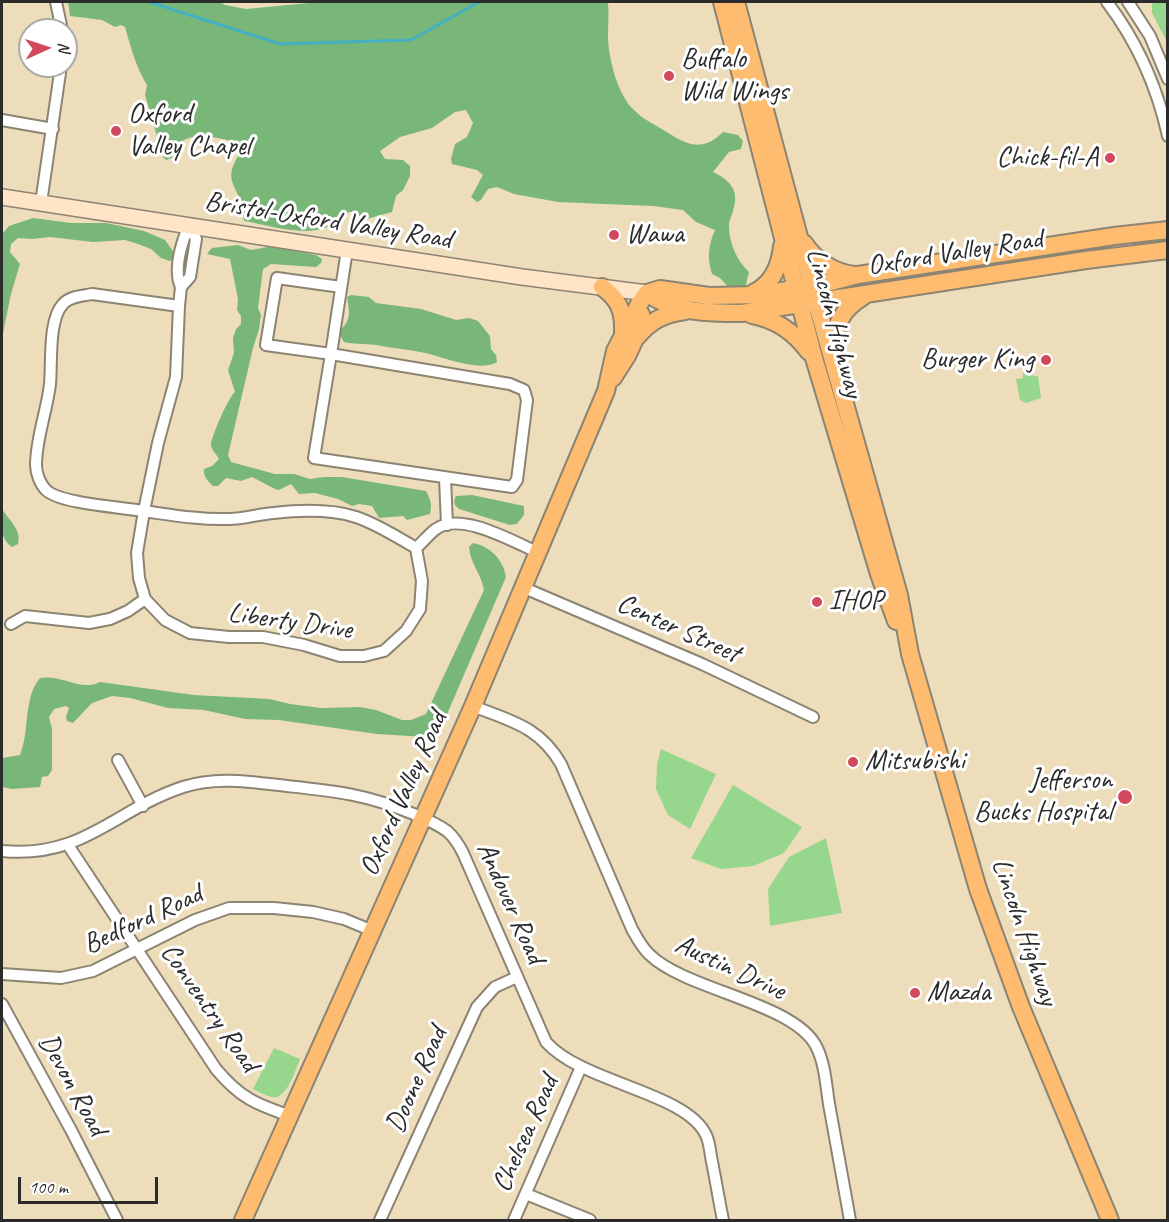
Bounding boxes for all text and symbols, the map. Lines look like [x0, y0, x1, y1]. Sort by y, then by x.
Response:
north arrow [18, 18, 78, 78]
text: N [54, 42, 74, 53]
place label: Buffalo Wild Wings [681, 43, 788, 109]
marker: Buffalo Wild Wings [662, 69, 676, 83]
place label: Oxford Valley Chapel [128, 98, 250, 164]
marker: Oxford Valley Chapel [109, 124, 123, 138]
place label: Chick-fil-A [997, 141, 1098, 175]
marker: Chick-fil-A [1103, 151, 1117, 165]
street label: Bristol-Oxford Valley Road [202, 185, 454, 257]
place label: Wawa [626, 218, 684, 252]
street label: Oxford Valley Road [865, 223, 1045, 283]
marker: Wawa [607, 228, 621, 242]
street label: Lincoln Highway [798, 245, 870, 401]
place label: Burger King [921, 343, 1034, 377]
marker: Burger King [1039, 353, 1053, 367]
place label: IHOP [829, 585, 883, 619]
street label: Center Street [611, 587, 745, 671]
marker: IHOP [810, 595, 824, 609]
street label: Liberty Drive [226, 597, 354, 647]
street label: Oxford Valley Road [353, 707, 455, 881]
place label: Mitsubishi [865, 745, 965, 779]
marker: Mitsubishi [846, 755, 860, 769]
place label: Jefferson Bucks Hospital [974, 764, 1112, 830]
marker: Jefferson Bucks Hospital [1116, 788, 1134, 806]
street label: Andover Road [468, 837, 552, 969]
street label: Lincoln Highway [983, 854, 1065, 1010]
street label: Bedford Road [78, 878, 208, 962]
street label: Austin Drive [669, 928, 791, 1008]
street label: Conventry Road [152, 937, 266, 1079]
place label: Mazda [927, 976, 990, 1010]
marker: Mazda [908, 986, 922, 1000]
street label: Doone Road [379, 1022, 455, 1138]
street label: Devon Road [30, 1028, 114, 1142]
street label: Chelsea Road [485, 1071, 567, 1197]
scale bar [21, 1165, 160, 1203]
text: 100 m [29, 1176, 68, 1198]

